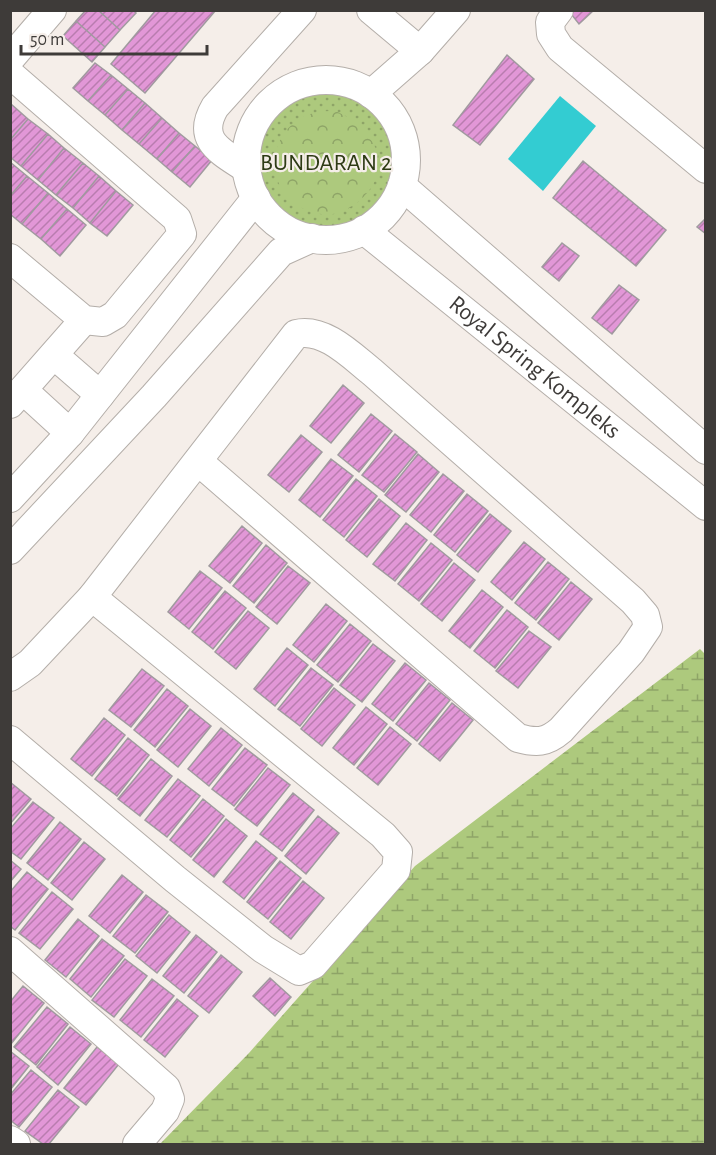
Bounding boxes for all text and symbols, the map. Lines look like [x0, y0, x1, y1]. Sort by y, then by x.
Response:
scale bar [21, 18, 207, 56]
text: 50 m [30, 31, 64, 49]
park label: BUNDARAN 2 [260, 151, 392, 175]
street label: Royal Spring Kompleks [444, 292, 625, 443]

